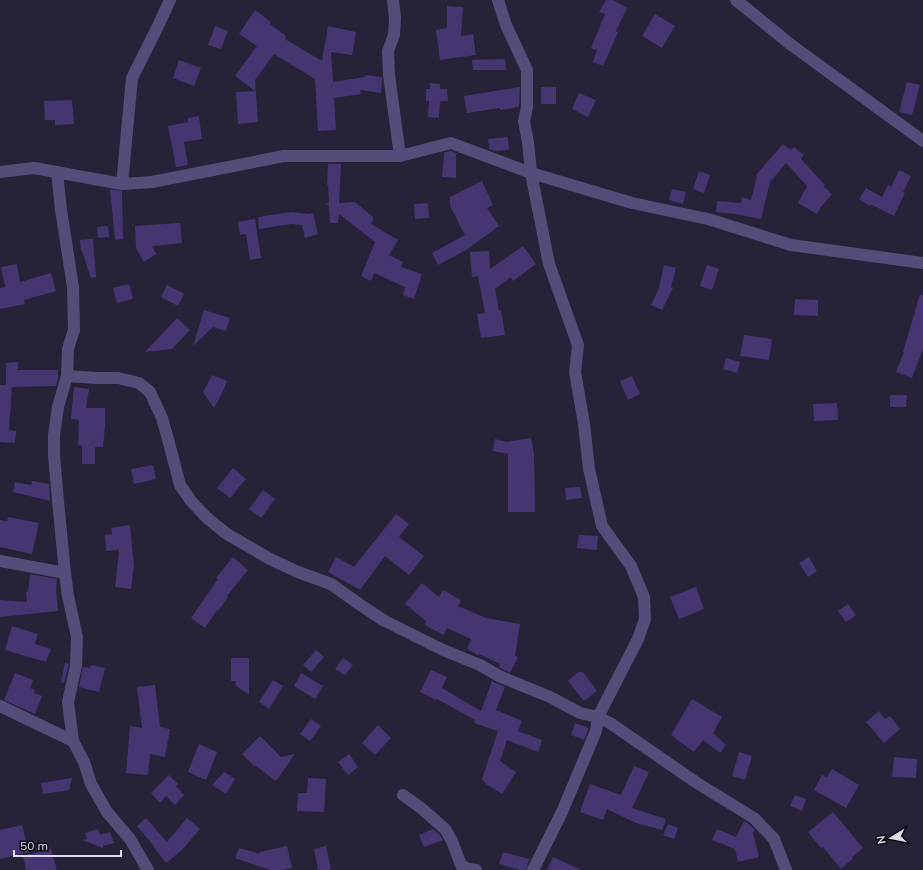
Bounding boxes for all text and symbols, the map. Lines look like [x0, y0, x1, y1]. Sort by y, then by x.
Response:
north arrow [871, 818, 911, 858]
scale bar [14, 832, 121, 858]
text: N [874, 834, 889, 845]
text: 50 m [20, 838, 48, 853]

